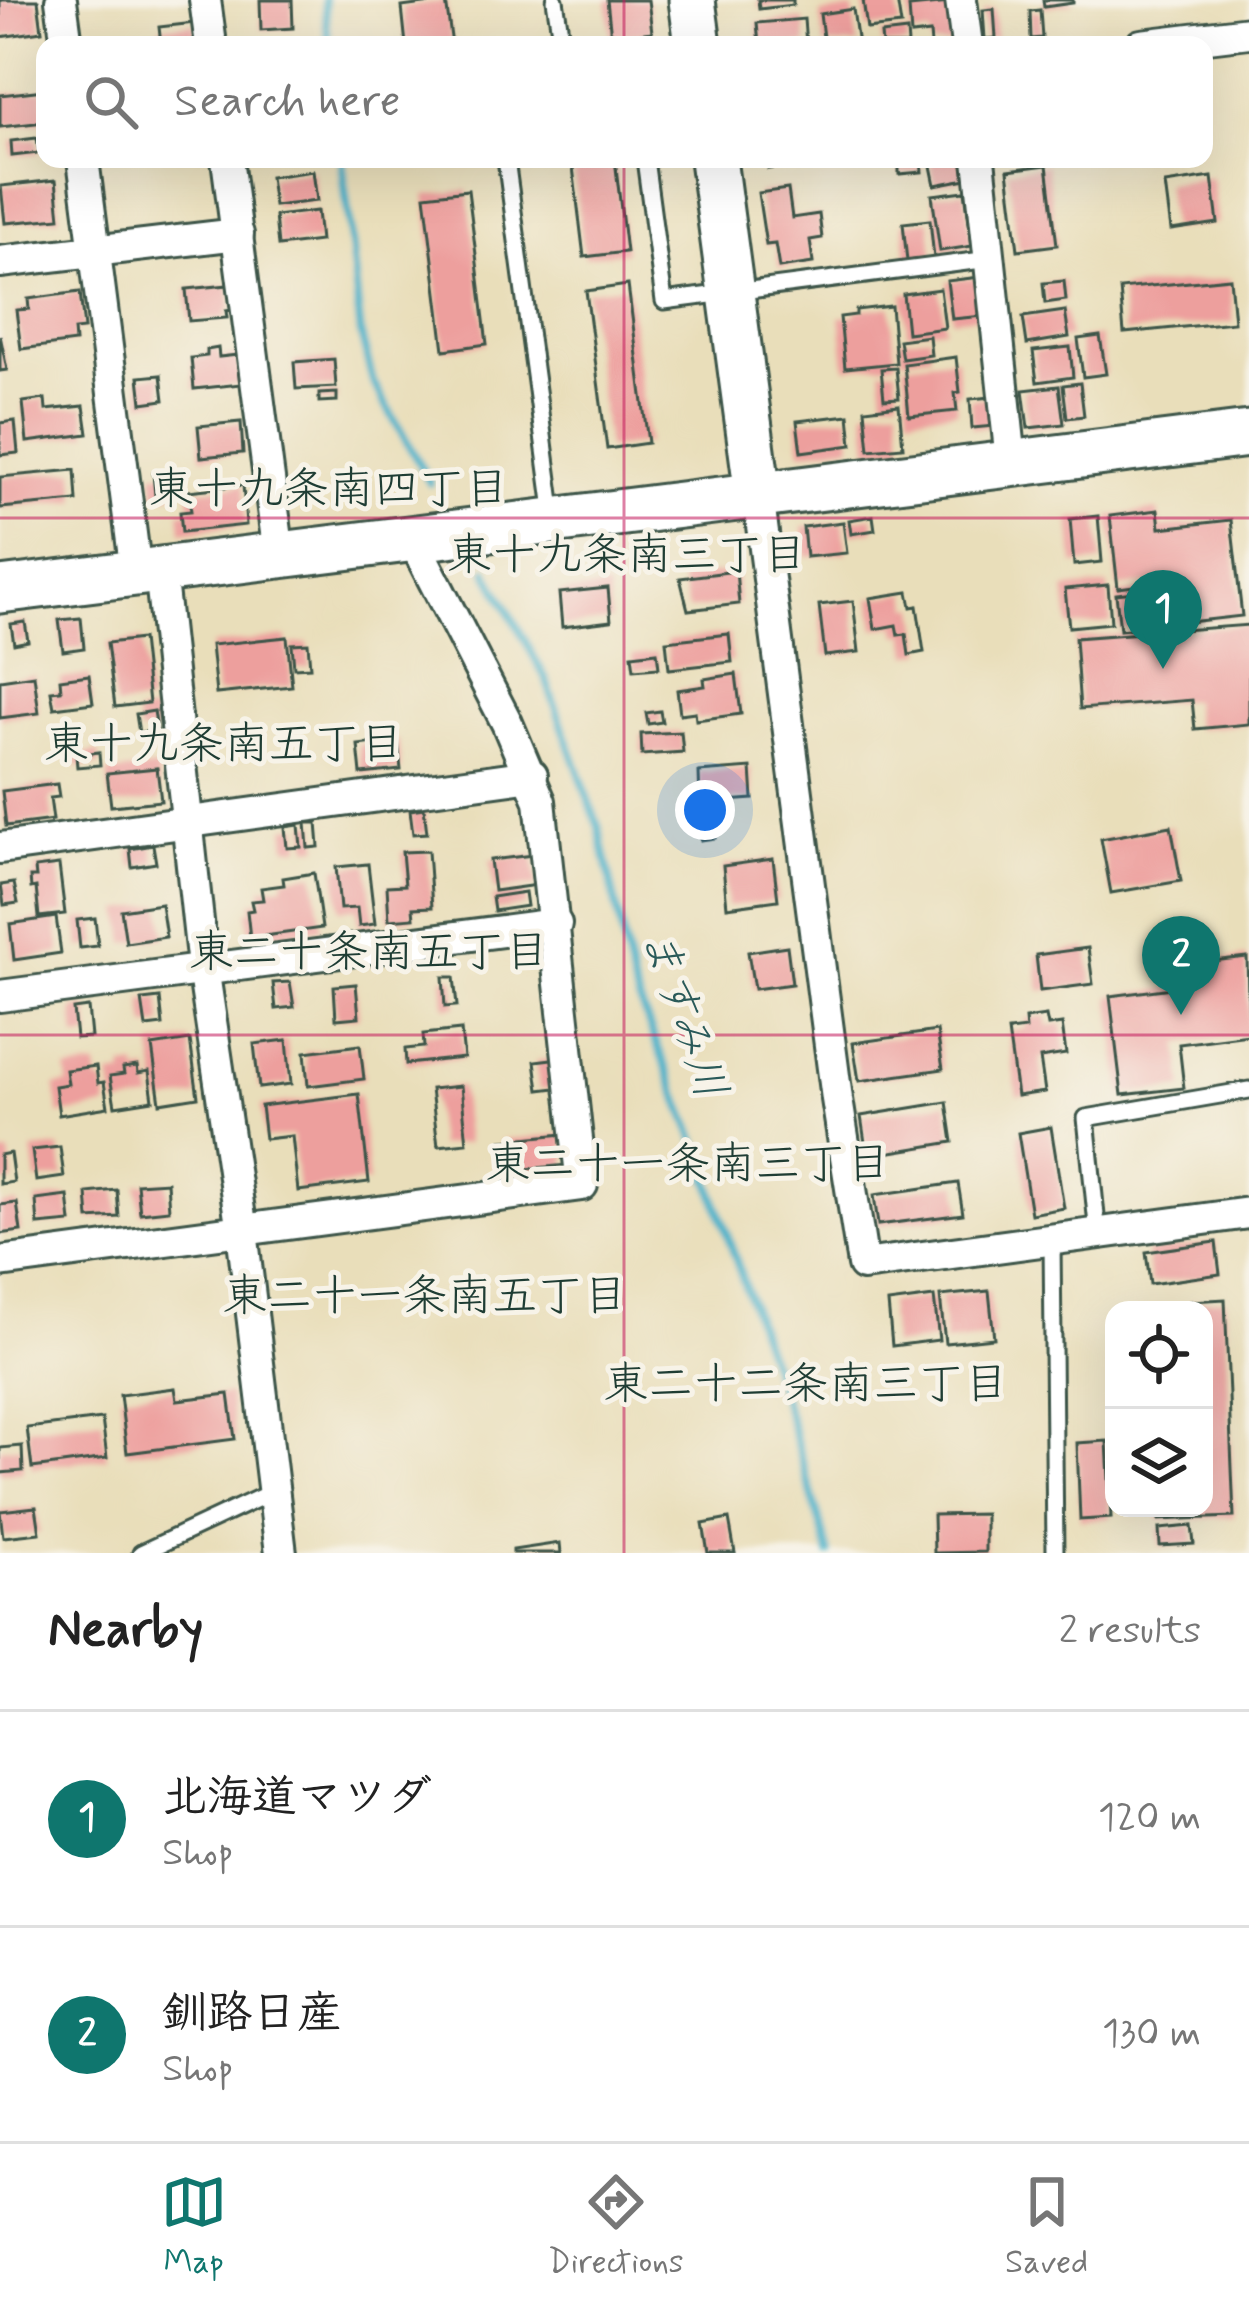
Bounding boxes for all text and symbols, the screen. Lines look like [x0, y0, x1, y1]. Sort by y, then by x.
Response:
search box [36, 36, 1213, 168]
icon: search [78, 69, 144, 135]
text: Search here [174, 73, 401, 132]
district label: 東十九条南四丁目 [149, 461, 509, 520]
district label: 東十九条南三丁目 [447, 527, 807, 586]
pin: 1 [1124, 570, 1202, 669]
district label: 東十九条南五丁目 [44, 716, 404, 775]
your location [675, 780, 735, 840]
pin: 2 [1142, 916, 1220, 1015]
water label: ますみ川 [626, 921, 739, 1107]
district label: 東二十条南五丁目 [189, 924, 549, 983]
district label: 東二十一条南三丁目 [485, 1136, 891, 1195]
district label: 東二十一条南五丁目 [222, 1268, 628, 1327]
map controls [1105, 1301, 1213, 1517]
button: locate [1105, 1301, 1213, 1409]
district label: 東二十二条南三丁目 [603, 1356, 1009, 1415]
button: layers [1105, 1409, 1213, 1517]
text: Nearby [48, 1598, 203, 1664]
text: 2 results [1059, 1606, 1201, 1657]
text: 北海道マツダ [162, 1769, 432, 1828]
text: 1 [78, 1793, 96, 1844]
text: 120 m [1098, 1793, 1201, 1844]
text: Shop [162, 1828, 234, 1879]
text: 釧路日産 [162, 1985, 342, 2044]
text: 2 [77, 2009, 97, 2060]
text: 130 m [1102, 2009, 1201, 2060]
text: Shop [162, 2044, 234, 2095]
tab: Map [161, 2169, 227, 2285]
tab: Directions [548, 2169, 684, 2285]
tab: Saved [1005, 2169, 1088, 2285]

